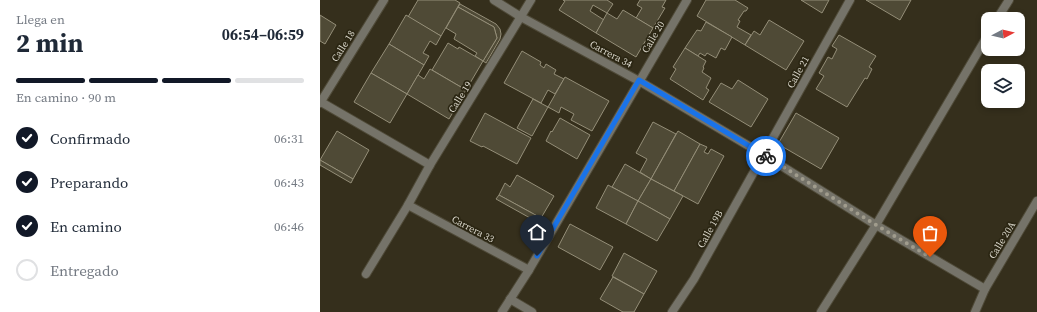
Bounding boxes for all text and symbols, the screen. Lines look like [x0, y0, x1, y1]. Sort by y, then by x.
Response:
text: Llega en [16, 11, 65, 28]
north arrow [981, 12, 1025, 56]
map controls [981, 12, 1025, 108]
street label: Calle 20 [639, 19, 667, 55]
text: 06:54–06:59 [222, 24, 304, 45]
text: 2 min [16, 25, 83, 61]
street label: Calle 18 [328, 28, 358, 64]
street label: Carrera 34 [587, 37, 635, 71]
street label: Calle 21 [784, 54, 812, 90]
button: layers [981, 64, 1025, 108]
street label: Calle 19 [445, 79, 475, 115]
text: En camino · 90 m [16, 89, 116, 106]
icon: check [16, 127, 38, 149]
text: Confirmado [50, 128, 130, 149]
text: 06:31 [274, 130, 304, 147]
courier [746, 136, 786, 176]
icon: bike [755, 145, 777, 167]
icon: check [16, 171, 38, 193]
text: Preparando [50, 172, 128, 193]
text: 06:43 [274, 174, 304, 191]
street label: Calle 19B [694, 208, 726, 250]
street label: Carrera 33 [449, 212, 497, 246]
icon: check [16, 215, 38, 237]
pin [520, 215, 554, 256]
text: En camino [50, 216, 122, 237]
pin [913, 216, 947, 257]
text: 06:46 [274, 218, 304, 235]
street label: Calle 20A [986, 219, 1018, 261]
icon: home [526, 221, 548, 243]
icon: bag [919, 222, 941, 244]
text: Entregado [50, 260, 119, 281]

